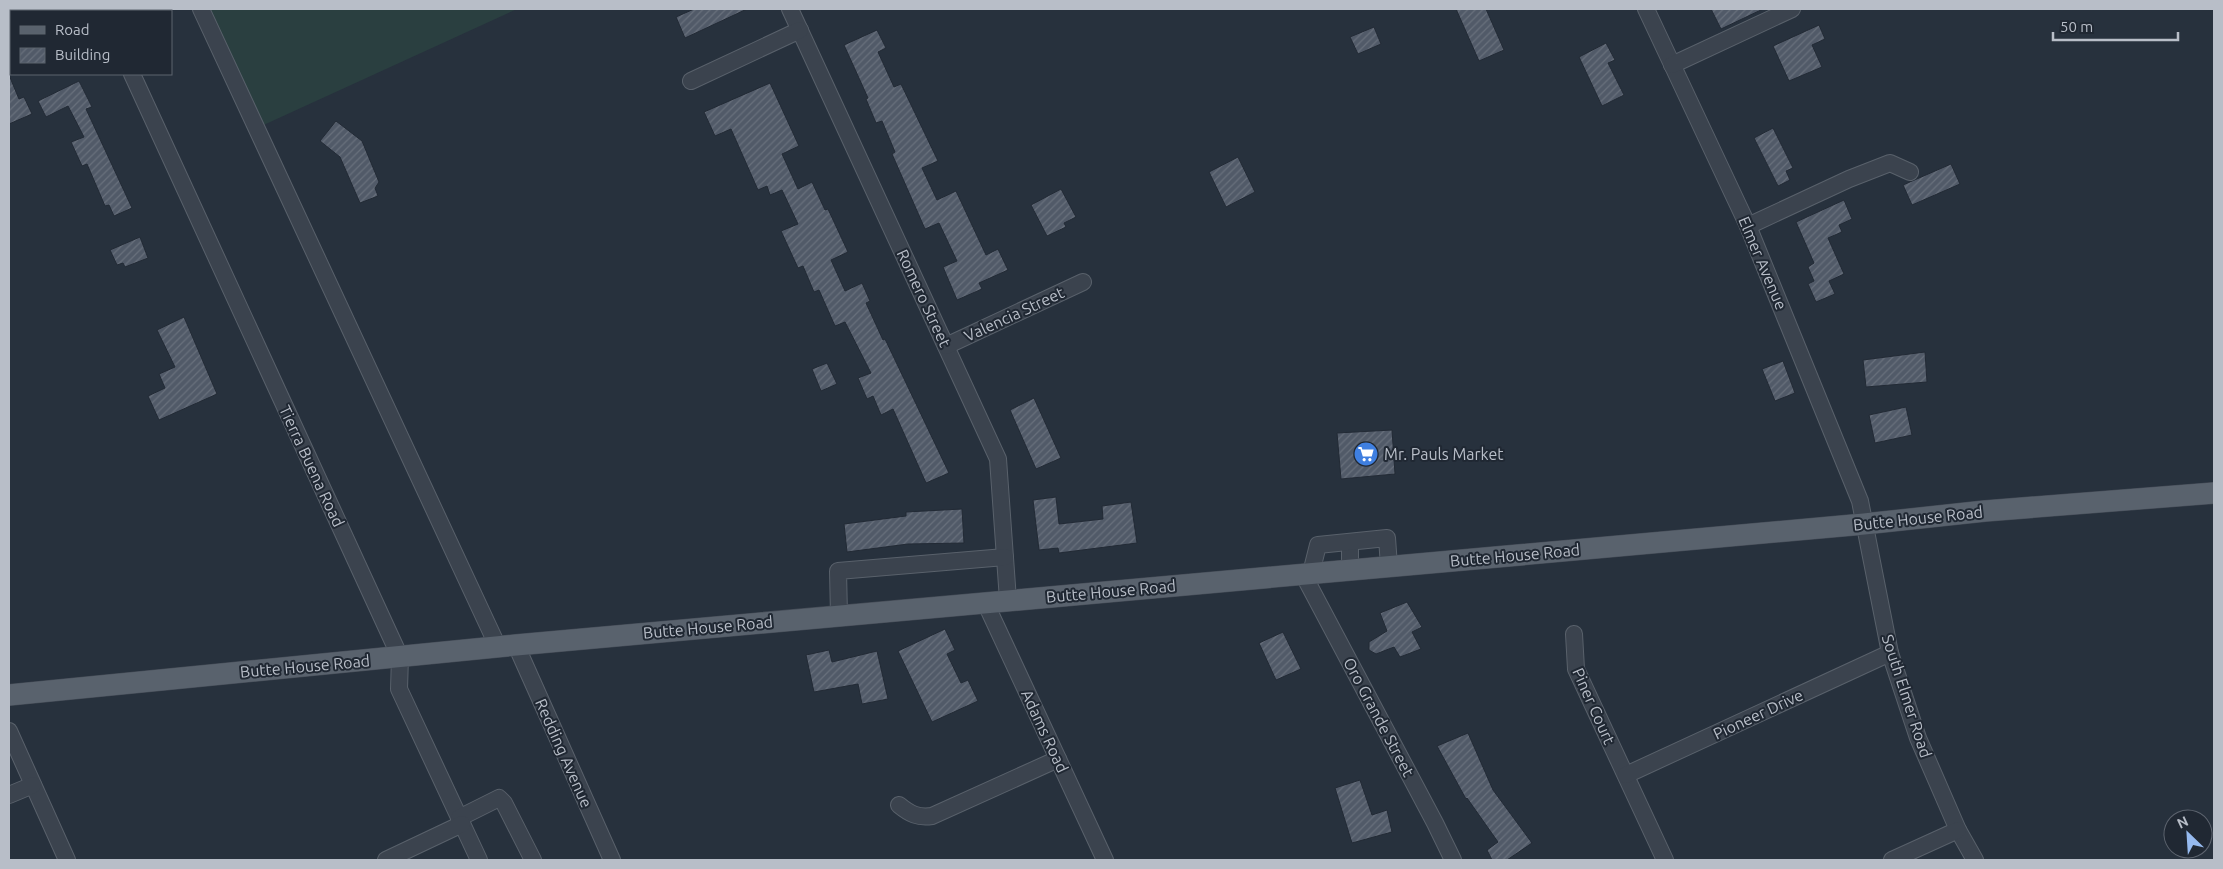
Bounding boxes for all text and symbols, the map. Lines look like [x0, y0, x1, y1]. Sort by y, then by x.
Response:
legend [10, 10, 172, 75]
scale bar [2053, 10, 2178, 42]
text: 50 m [2060, 18, 2093, 35]
text: Road [55, 21, 90, 38]
text: Building [55, 46, 110, 63]
street label: Elmer Avenue [1735, 214, 1791, 312]
street label: Romero Street [894, 246, 955, 350]
street label: Valencia Street [961, 283, 1067, 345]
street label: Tierra Buena Road [276, 402, 348, 530]
supermarket icon: Mr. Pauls Market [1353, 441, 1379, 467]
place label: Mr. Pauls Market [1384, 445, 1504, 463]
street label: Butte House Road [1852, 502, 1984, 534]
street label: Butte House Road [1449, 540, 1581, 570]
street label: Butte House Road [1045, 576, 1177, 606]
street label: Butte House Road [642, 612, 774, 642]
street label: South Elmer Road [1879, 632, 1935, 760]
street label: Butte House Road [239, 651, 371, 681]
street label: Oro Grande Street [1340, 654, 1418, 780]
street label: Piner Court [1569, 665, 1619, 748]
street label: Pioneer Drive [1710, 685, 1806, 743]
street label: Adams Road [1018, 687, 1072, 775]
street label: Redding Avenue [532, 696, 596, 810]
north arrow [2163, 809, 2213, 859]
text: N [2174, 813, 2191, 832]

